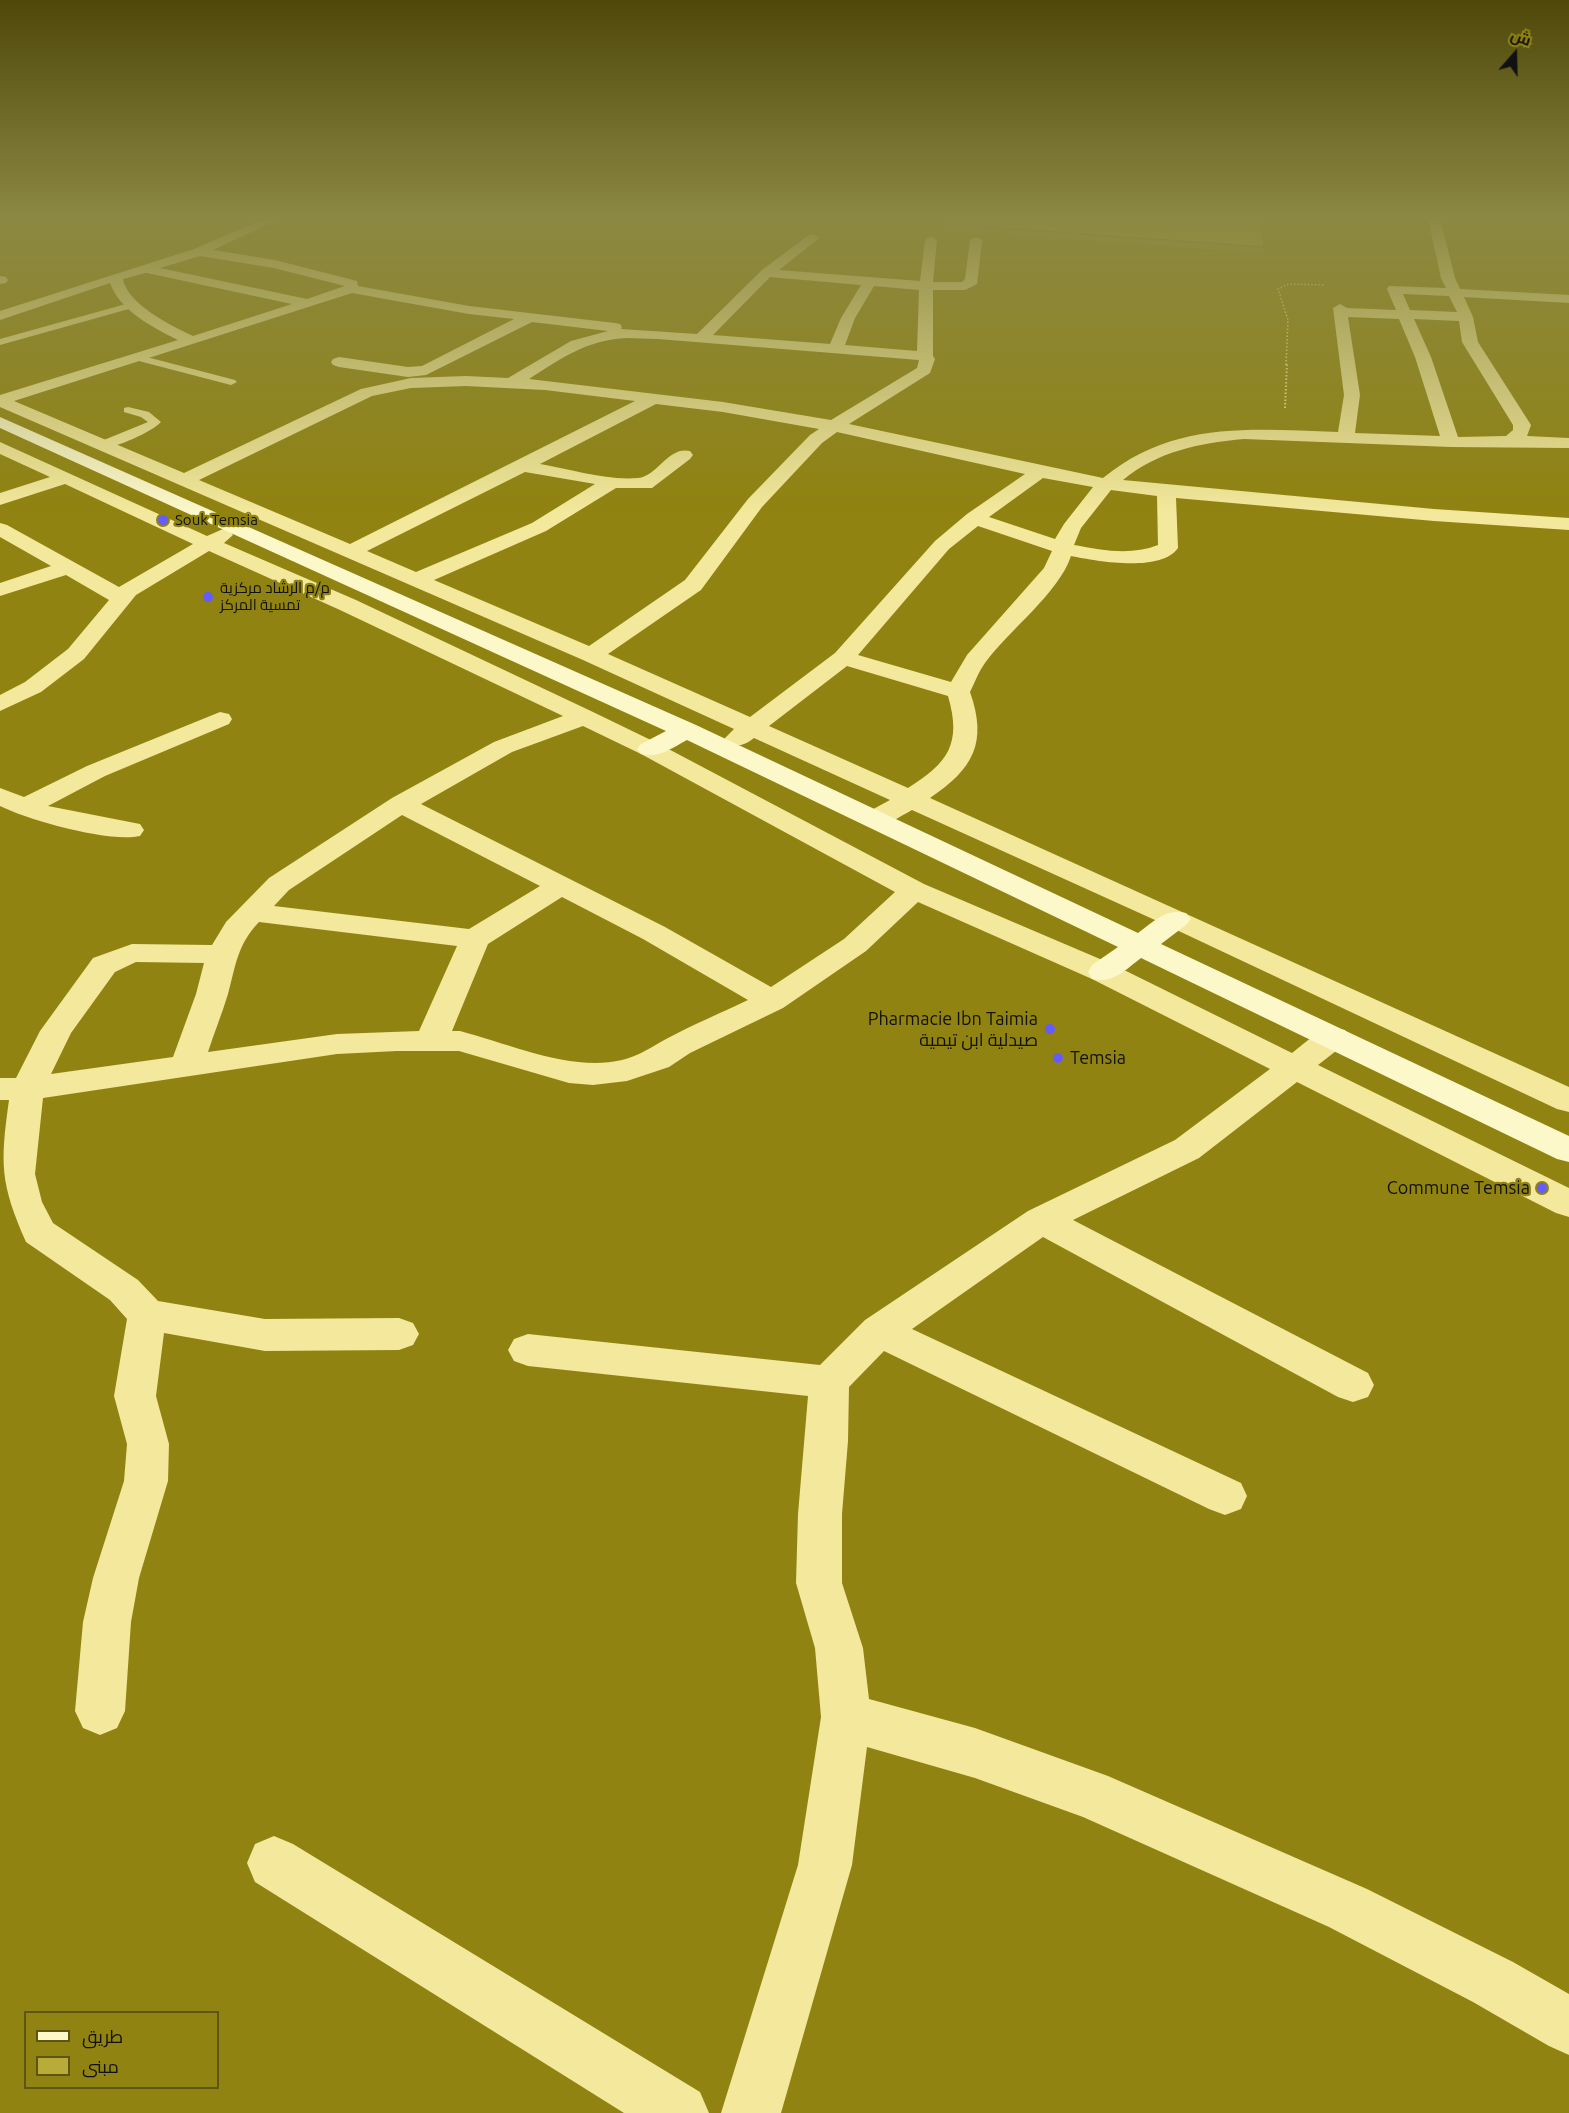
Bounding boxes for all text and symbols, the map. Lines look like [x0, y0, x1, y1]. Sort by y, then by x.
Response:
north arrow [1485, 24, 1545, 84]
text: ش [1508, 25, 1534, 49]
place label: Souk Temsia [175, 511, 258, 529]
marker: Souk Temsia [156, 513, 170, 527]
place label: م/م الرشاد مركزية تمسية المركز [220, 579, 330, 614]
marker: م/م الرشاد مركزية تمسية المركز [201, 590, 215, 604]
place label: Pharmacie Ibn Taimia صيدلية ابن تيمية [868, 1008, 1038, 1050]
marker: Pharmacie Ibn Taimia صيدلية ابن تيمية [1043, 1022, 1057, 1036]
place label: Temsia [1070, 1047, 1126, 1069]
marker: Temsia [1051, 1051, 1065, 1065]
place label: Commune Temsia [1387, 1177, 1530, 1199]
marker: Commune Temsia [1535, 1181, 1549, 1195]
legend [24, 2011, 219, 2089]
text: طريق [82, 2026, 123, 2046]
text: مبنى [82, 2056, 119, 2076]

